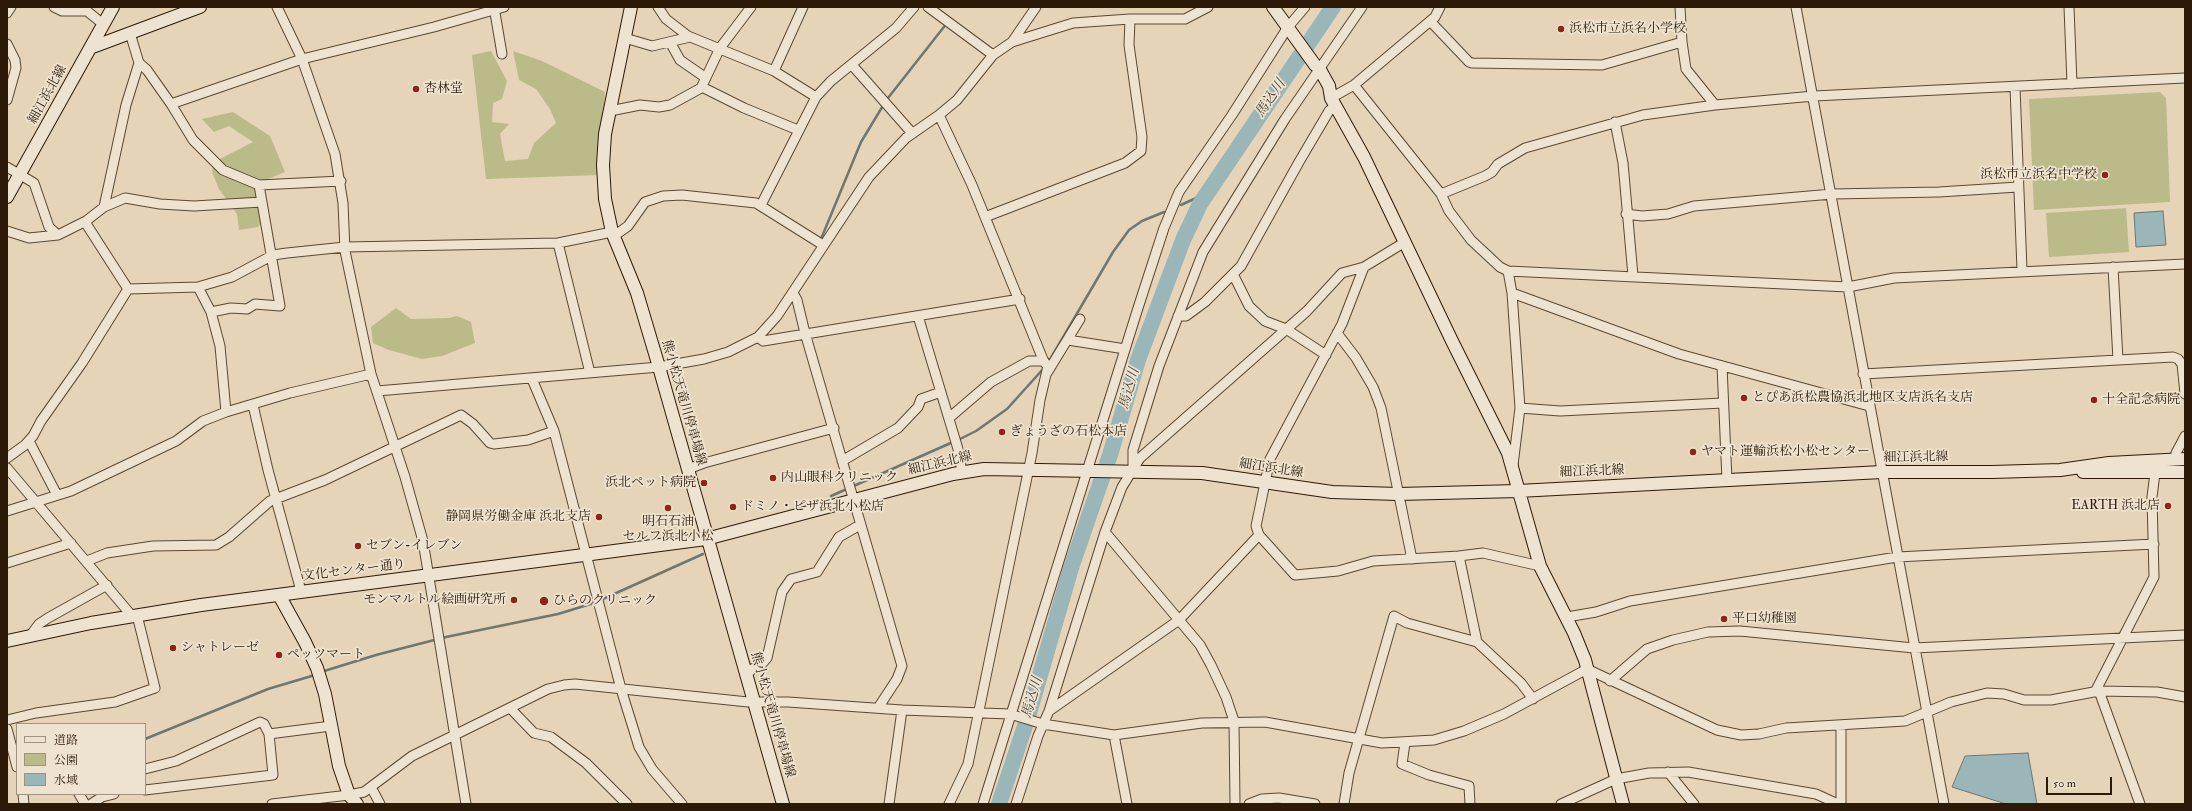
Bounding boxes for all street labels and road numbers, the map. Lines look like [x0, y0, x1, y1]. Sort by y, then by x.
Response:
street label: 細江浜北線 [25, 63, 71, 127]
street label: 熊小松天竜川停車場線 [658, 338, 708, 468]
street label: 細江浜北線 [907, 449, 973, 479]
street label: 細江浜北線 [1883, 450, 1949, 466]
street label: 細江浜北線 [1238, 456, 1304, 482]
street label: 細江浜北線 [1559, 463, 1625, 481]
street label: 文化センター通り [301, 557, 407, 585]
street label: 熊小松天竜川停車場線 [747, 650, 797, 780]

